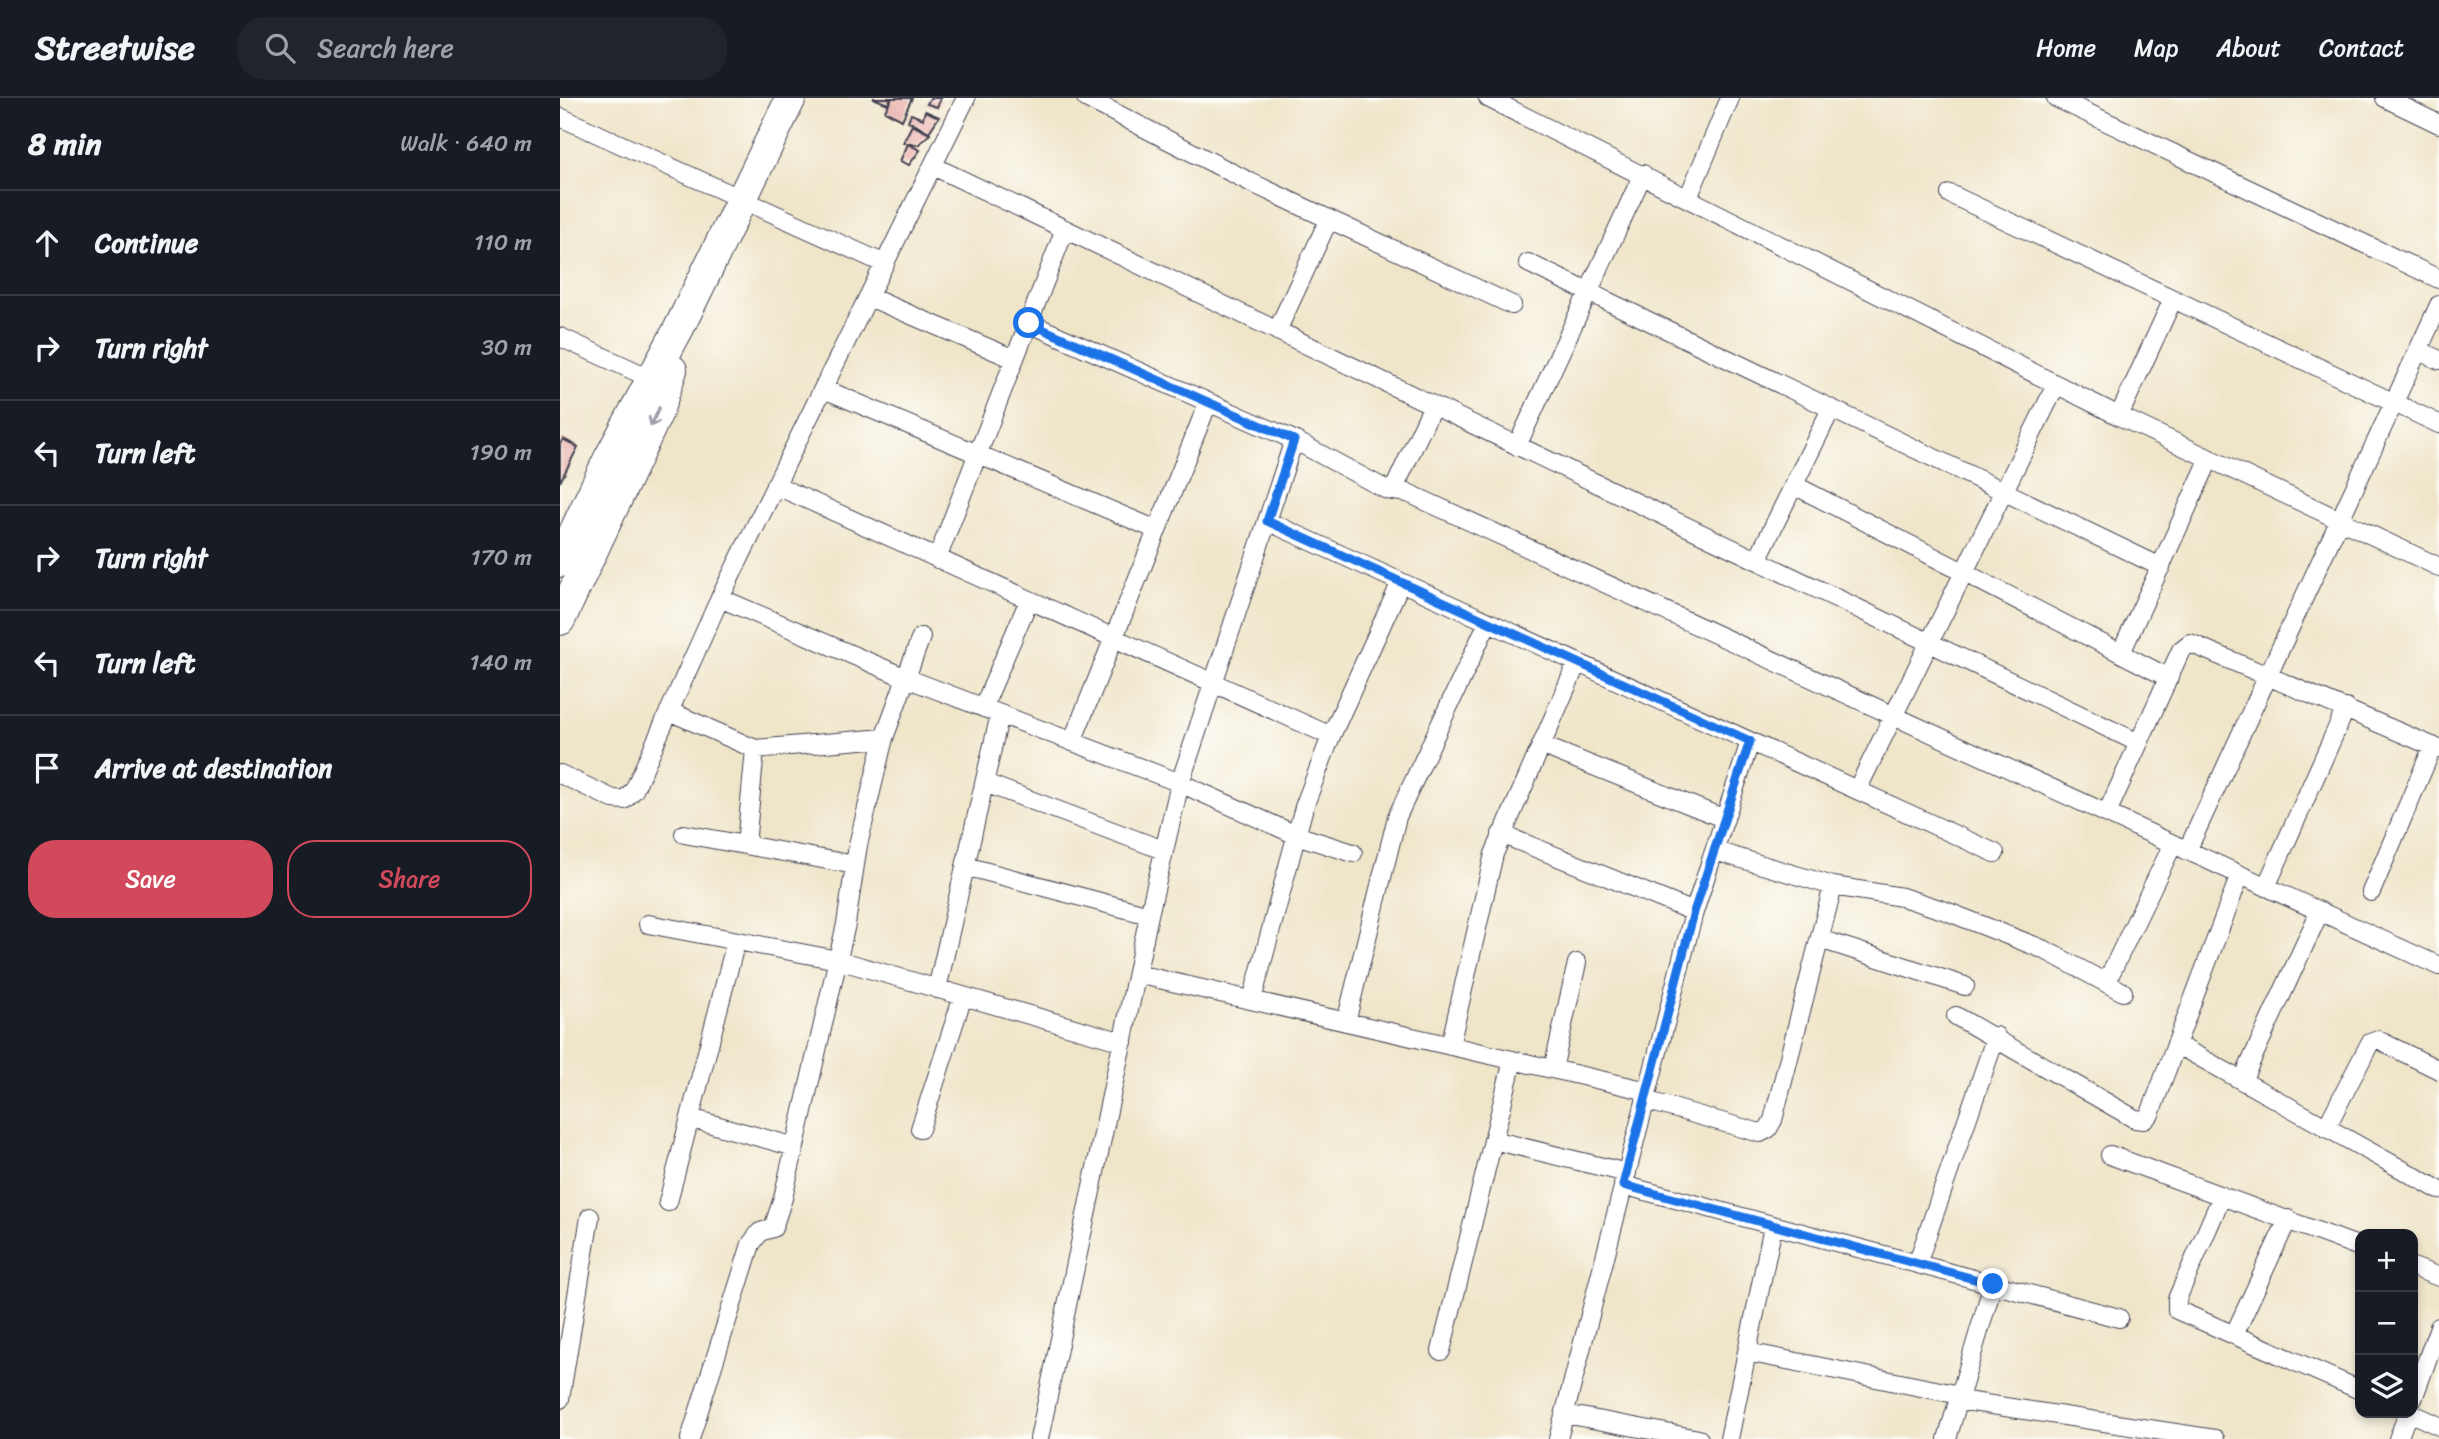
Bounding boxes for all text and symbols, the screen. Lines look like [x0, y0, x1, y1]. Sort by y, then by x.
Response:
search box [237, 17, 727, 80]
text: Streetwise [35, 19, 195, 77]
text: Search here [317, 25, 454, 71]
text: Home [2036, 27, 2096, 69]
text: Map [2134, 27, 2178, 69]
text: About [2216, 27, 2281, 69]
text: Contact [2319, 27, 2404, 69]
icon: search [261, 29, 299, 67]
text: 8 min [28, 117, 101, 171]
text: Walk · 640 m [400, 123, 532, 164]
text: Continue [95, 220, 198, 266]
text: 110 m [474, 222, 532, 263]
icon: ahead [28, 224, 66, 262]
route start [1013, 307, 1044, 338]
text: Turn right [95, 325, 208, 371]
text: 30 m [481, 327, 532, 368]
icon: right [28, 329, 66, 367]
one-way arrow [648, 406, 661, 427]
text: Turn left [95, 430, 195, 476]
text: 190 m [470, 432, 532, 473]
icon: left [28, 434, 66, 472]
text: Turn right [95, 535, 208, 581]
text: 170 m [471, 537, 532, 578]
icon: right [28, 539, 66, 577]
text: Turn left [95, 640, 195, 686]
text: 140 m [470, 642, 532, 683]
icon: left [28, 644, 66, 682]
text: Arrive at destination [95, 745, 332, 791]
icon: arrive [28, 749, 66, 787]
button: Save [28, 840, 273, 918]
button: Share [287, 840, 532, 918]
map controls [2355, 1229, 2418, 1418]
button: + [2355, 1229, 2418, 1292]
route end [1977, 1268, 2008, 1299]
button: − [2355, 1292, 2418, 1355]
button: layers [2355, 1355, 2418, 1418]

